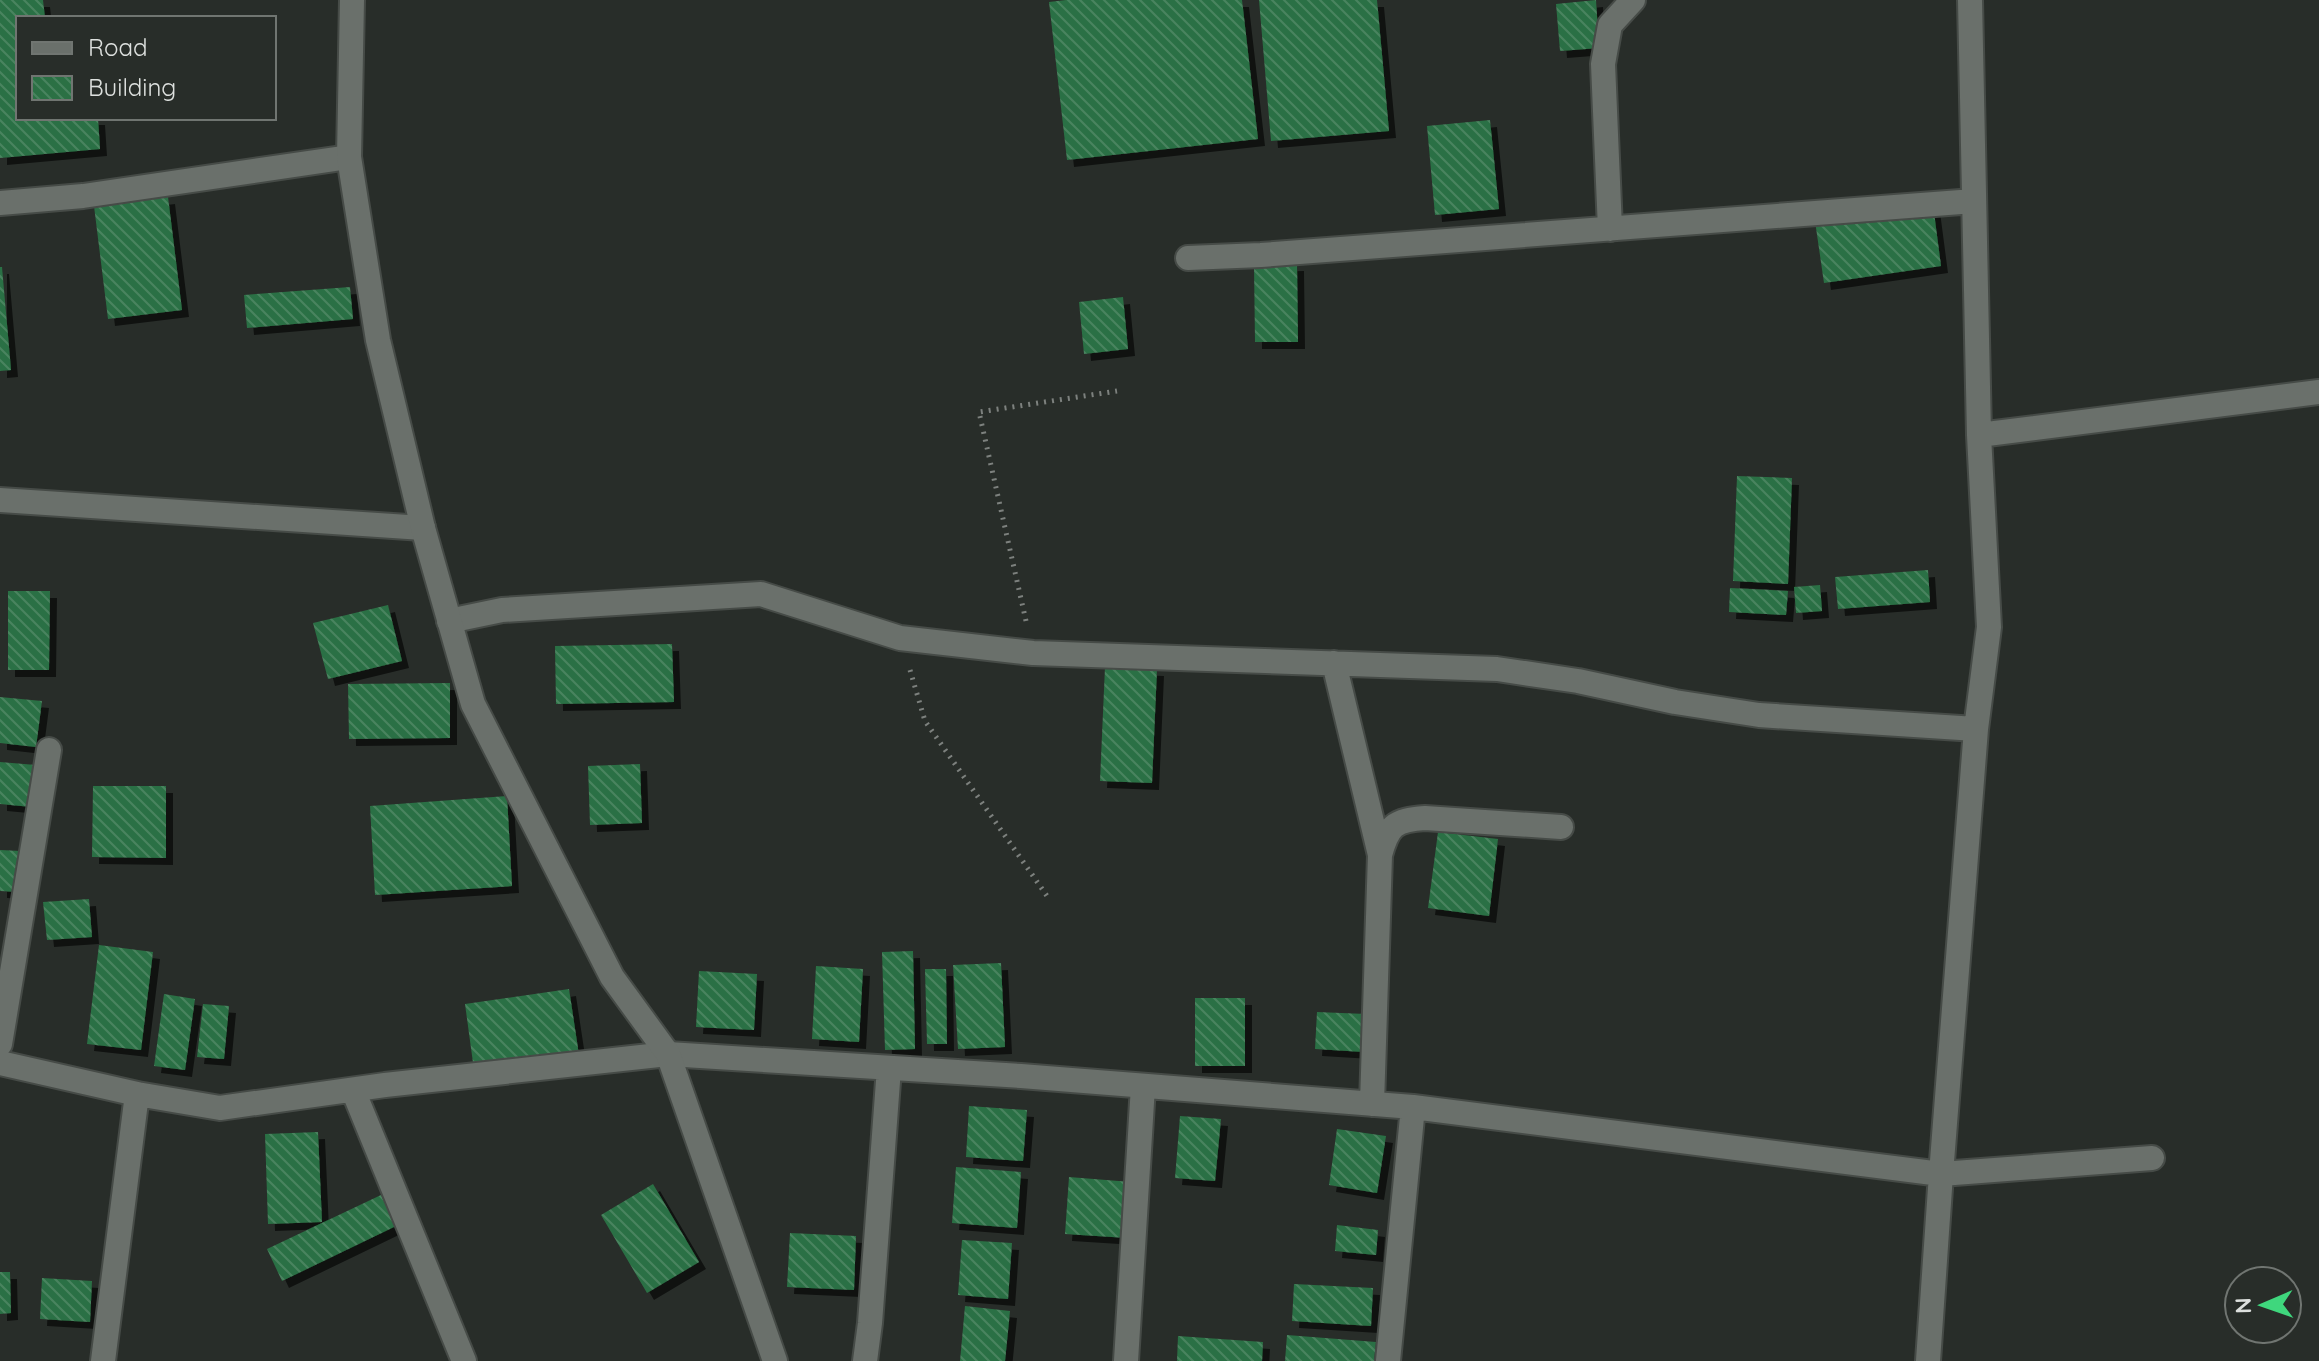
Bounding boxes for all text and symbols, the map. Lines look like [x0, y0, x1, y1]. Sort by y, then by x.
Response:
legend [16, 16, 276, 120]
text: Road [88, 32, 148, 62]
text: Building [88, 72, 176, 102]
north arrow [2223, 1265, 2303, 1345]
text: N [2229, 1297, 2257, 1314]

